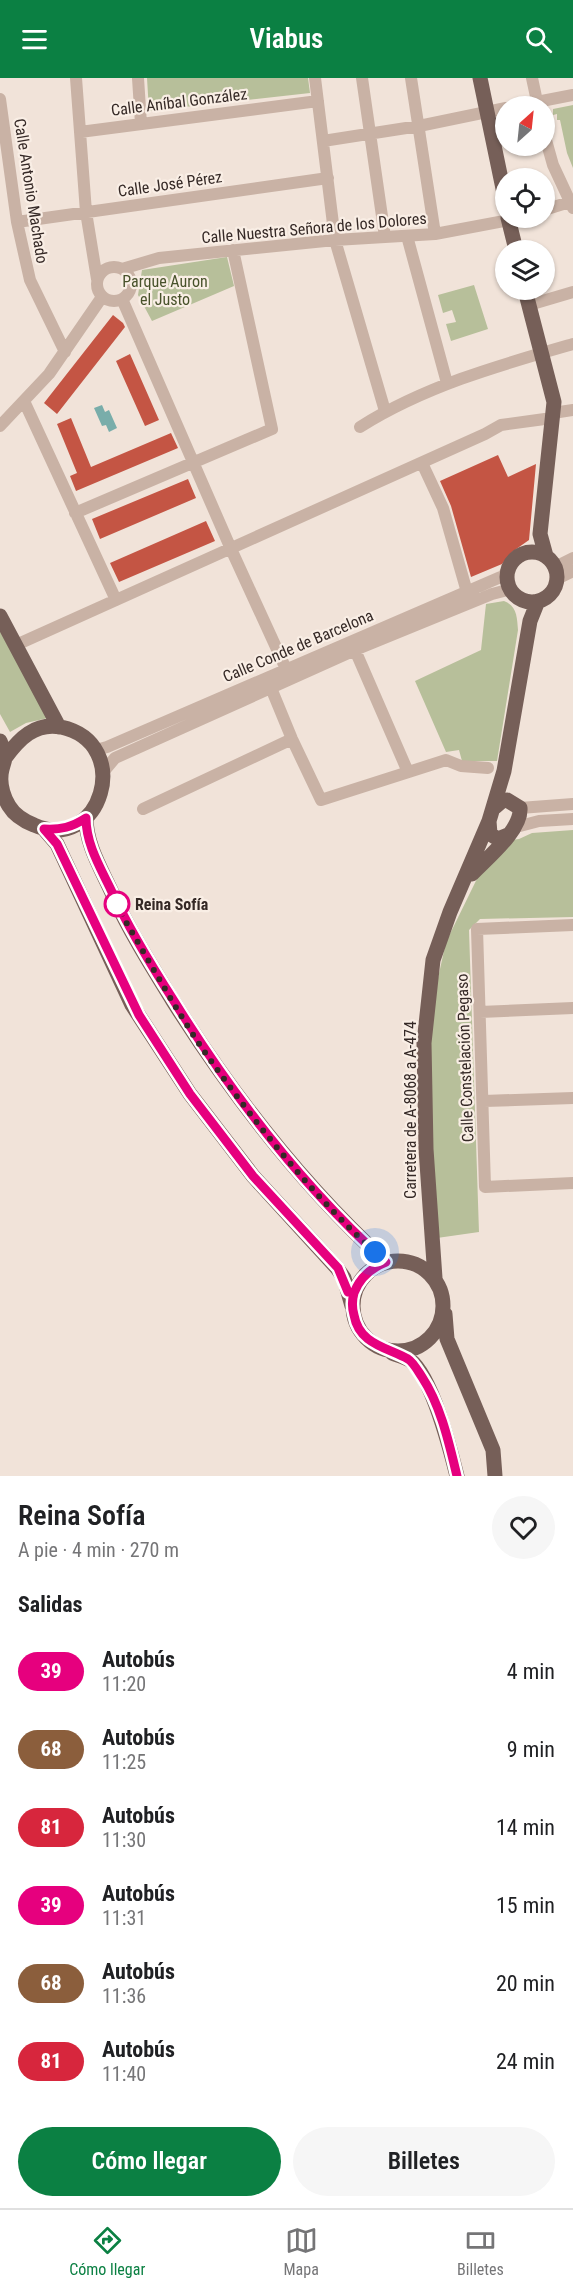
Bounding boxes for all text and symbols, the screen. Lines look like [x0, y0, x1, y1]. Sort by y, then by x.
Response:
icon: menu [18, 23, 51, 56]
text: Viabus [250, 23, 323, 55]
icon: search [522, 23, 555, 56]
street label: Calle Aníbal González [110, 84, 248, 120]
north arrow [495, 96, 555, 156]
map controls [495, 96, 555, 300]
street label: Calle Antonio Machado [10, 117, 52, 265]
street label: Calle José Pérez [117, 167, 223, 201]
button: locate [495, 168, 555, 228]
street label: Calle Nuestra Señora de los Dolores [201, 209, 427, 247]
button: layers [495, 240, 555, 300]
park label: Parque Auron el Justo [122, 272, 208, 309]
street label: Calle Conde de Barcelona [220, 606, 376, 686]
marker: Reina Sofía [104, 891, 130, 917]
place label: Reina Sofía [135, 895, 209, 914]
street label: Calle Constelación Pegaso [453, 973, 477, 1143]
street label: Carretera de A-8068 a A-474 [401, 1021, 420, 1199]
your location [360, 1237, 390, 1267]
button: heart [492, 1496, 555, 1559]
text: Reina Sofía [18, 1499, 145, 1532]
text: A pie · 4 min · 270 m [18, 1538, 179, 1562]
text: Salidas [18, 1592, 83, 1617]
text: Autobús [102, 1647, 175, 1672]
text: 39 [40, 1659, 62, 1683]
text: 4 min [507, 1659, 555, 1684]
text: 11:20 [102, 1672, 146, 1696]
text: Autobús [102, 1725, 175, 1750]
text: 68 [40, 1737, 62, 1761]
text: 9 min [507, 1737, 555, 1762]
text: 11:25 [102, 1750, 146, 1774]
text: Autobús [102, 1803, 175, 1828]
text: 81 [40, 1815, 62, 1839]
text: 14 min [496, 1815, 555, 1840]
text: 11:30 [102, 1828, 146, 1852]
text: Autobús [102, 1881, 175, 1906]
text: 39 [40, 1893, 62, 1917]
text: 15 min [496, 1893, 555, 1918]
text: 11:31 [102, 1906, 146, 1930]
text: Autobús [102, 1959, 175, 1984]
text: 68 [40, 1971, 62, 1995]
text: 20 min [496, 1971, 555, 1996]
text: 11:36 [102, 1984, 146, 2008]
text: Autobús [102, 2037, 175, 2062]
text: 81 [40, 2049, 62, 2073]
text: 24 min [496, 2049, 555, 2074]
text: 11:40 [102, 2062, 146, 2086]
button: Cómo llegar [18, 2127, 281, 2196]
button: Billetes [293, 2127, 555, 2196]
tab: Cómo llegar [69, 2224, 145, 2279]
tab: Mapa [284, 2224, 319, 2279]
tab: Billetes [457, 2224, 504, 2279]

